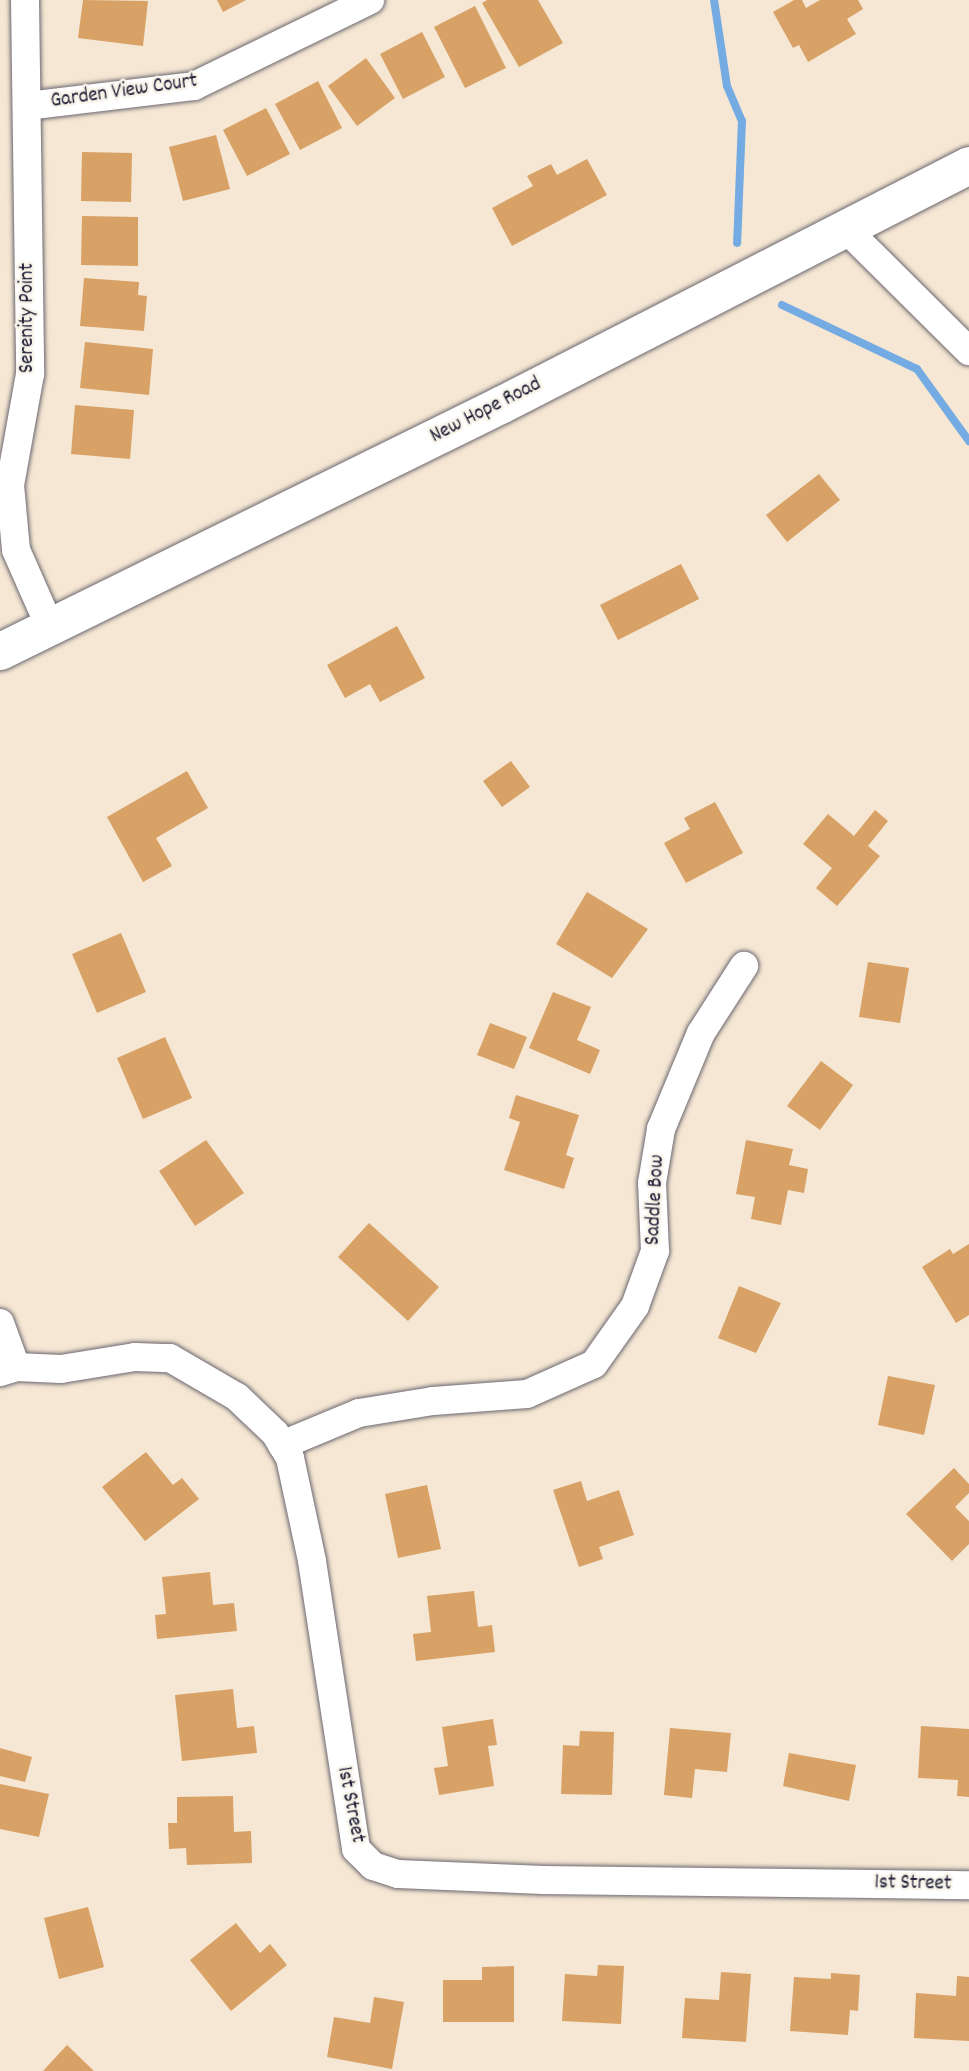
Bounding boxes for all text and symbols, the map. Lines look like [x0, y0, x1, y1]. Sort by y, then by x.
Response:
street label: Garden View Court [49, 69, 199, 115]
street label: Serenity Point [15, 263, 41, 373]
street label: New Hope Road [426, 372, 546, 450]
street label: Saddle Bow [641, 1154, 671, 1246]
street label: 1st Street [330, 1765, 370, 1845]
street label: 1st Street [874, 1871, 952, 1897]

